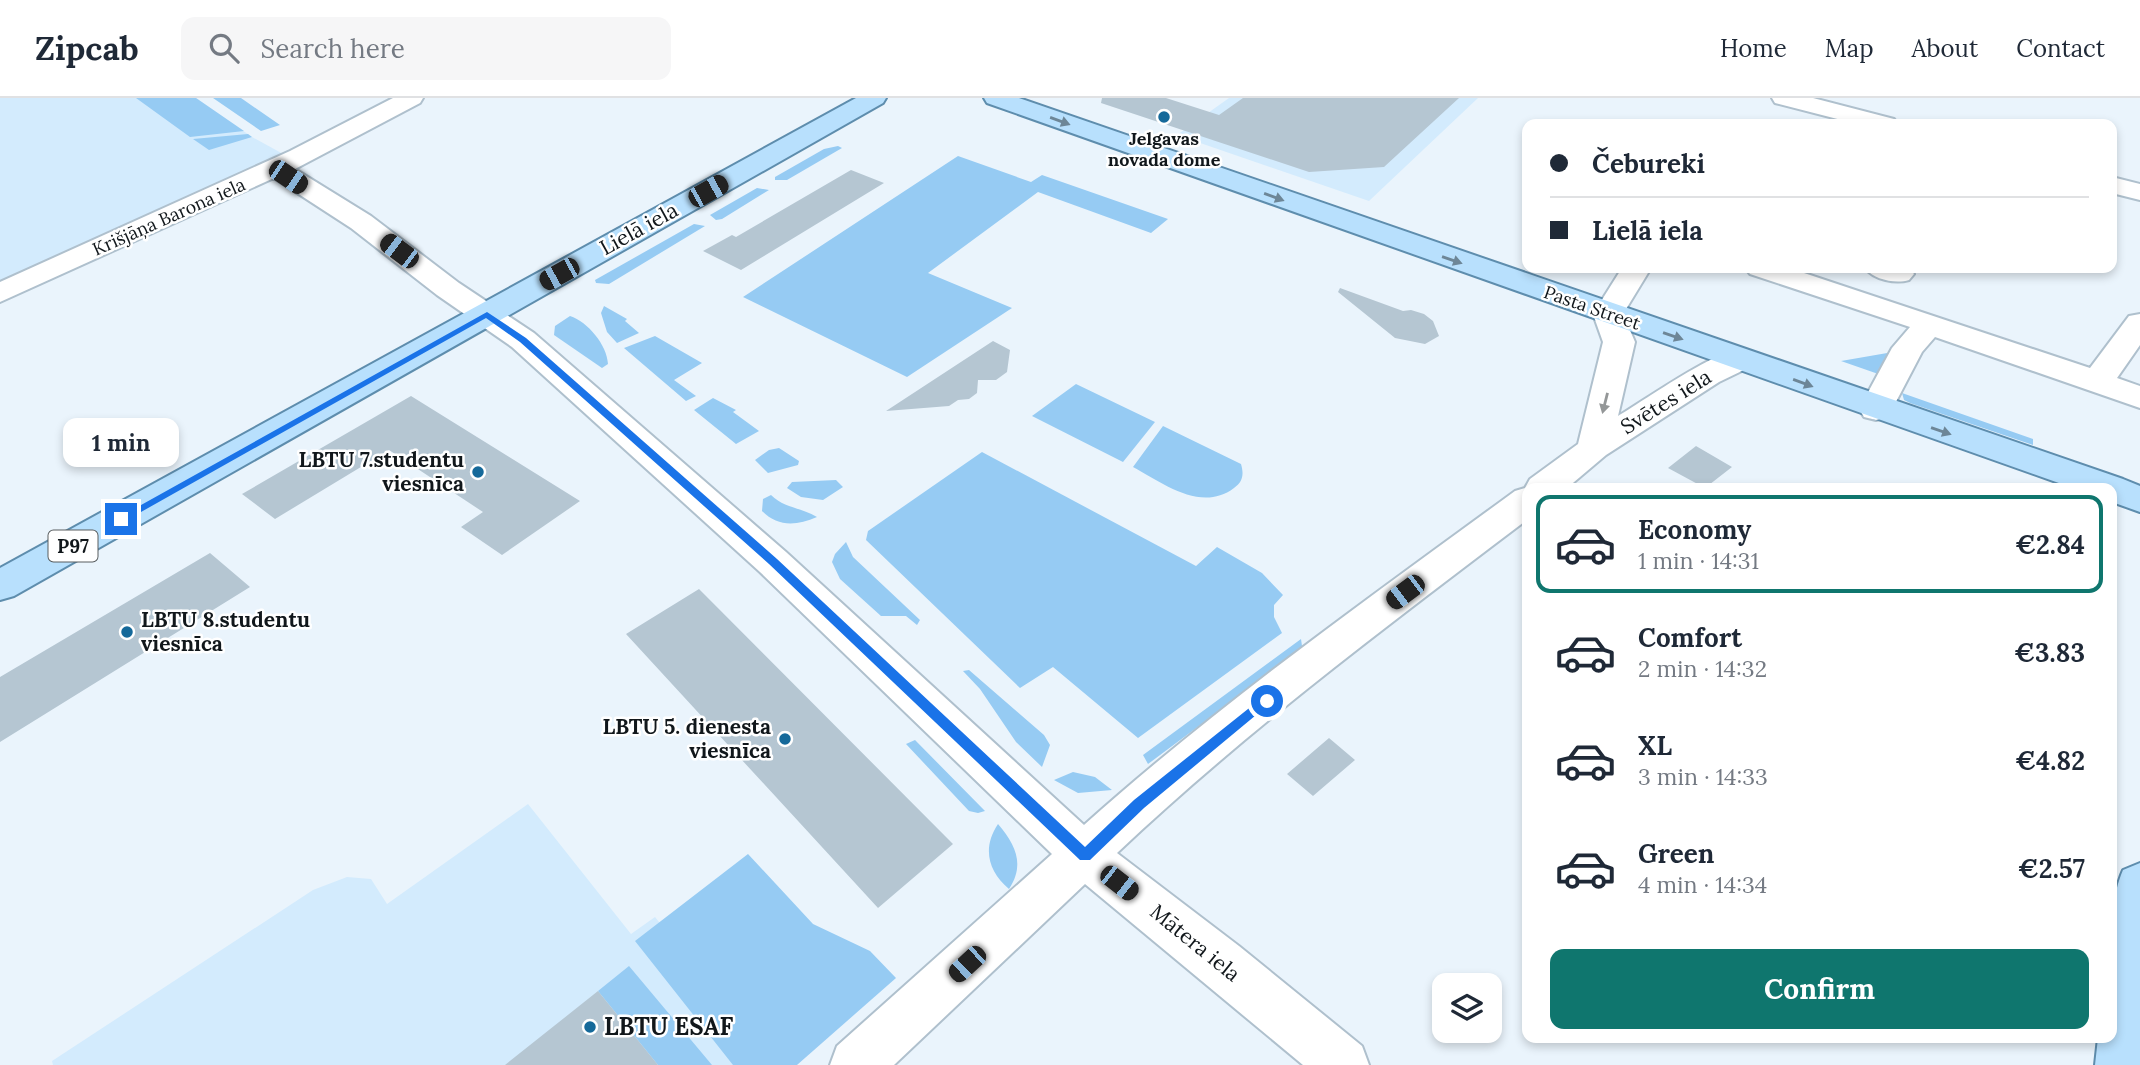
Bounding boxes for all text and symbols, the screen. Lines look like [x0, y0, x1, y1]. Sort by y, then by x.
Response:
search box [181, 17, 671, 80]
text: Zipcab [35, 27, 139, 69]
icon: search [205, 29, 243, 67]
text: Search here [261, 32, 405, 65]
text: Home [1720, 33, 1787, 64]
text: Map [1825, 33, 1874, 64]
text: About [1912, 33, 1978, 64]
text: Contact [2016, 33, 2105, 64]
marker: Jelgavas novada dome [1156, 109, 1172, 125]
one-way arrow [1050, 116, 1071, 127]
place label: Jelgavas novada dome [1108, 127, 1221, 171]
text: Čebureki [1592, 147, 1705, 180]
car [265, 157, 312, 197]
street label: Krišjāņa Barona iela [89, 172, 249, 261]
car [685, 172, 732, 210]
one-way arrow [1264, 192, 1285, 203]
street label: Lielā iela [595, 196, 683, 261]
text: Lielā iela [1592, 214, 1703, 247]
car [376, 230, 423, 272]
car [536, 255, 583, 293]
one-way arrow [1442, 255, 1463, 266]
street label: Pasta Street [1541, 280, 1643, 335]
one-way arrow [1662, 331, 1683, 342]
street label: Svētes iela [1615, 363, 1716, 440]
one-way arrow [1793, 378, 1814, 389]
one-way arrow [1599, 392, 1610, 414]
callout: 1 min [63, 418, 179, 466]
one-way arrow [1930, 426, 1951, 437]
text: 1 min [92, 428, 150, 457]
place label: LBTU 7.studentu viesnīca [298, 446, 464, 497]
marker: LBTU 7.studentu viesnīca [470, 464, 486, 480]
route end [105, 503, 137, 535]
icon: car [1554, 513, 1617, 576]
text: Economy [1638, 513, 1751, 546]
text: €2.84 [2015, 528, 2085, 561]
road number: P97 [48, 530, 98, 561]
text: 1 min · 14:31 [1638, 546, 1759, 575]
car [1382, 571, 1429, 613]
place label: LBTU 8.studentu viesnīca [141, 606, 310, 657]
icon: car [1554, 621, 1617, 684]
text: Comfort [1638, 621, 1742, 654]
marker: LBTU 8.studentu viesnīca [119, 624, 135, 640]
text: €3.83 [2014, 636, 2085, 669]
text: 2 min · 14:32 [1638, 654, 1767, 683]
route start [1251, 685, 1283, 717]
place label: LBTU 5. dienesta viesnīca [602, 713, 771, 764]
icon: car [1554, 729, 1617, 792]
text: XL [1638, 729, 1672, 762]
marker: LBTU 5. dienesta viesnīca [777, 731, 793, 747]
text: €4.82 [2015, 744, 2085, 777]
text: 3 min · 14:33 [1638, 762, 1768, 791]
icon: car [1554, 837, 1617, 900]
text: Green [1638, 837, 1714, 870]
text: €2.57 [2018, 852, 2085, 885]
car [1096, 862, 1143, 904]
text: 4 min · 14:34 [1638, 870, 1767, 899]
street label: Mātera iela [1145, 898, 1246, 987]
car [945, 942, 990, 986]
button: Confirm [1550, 949, 2089, 1029]
map controls [1432, 973, 1502, 1043]
button: layers [1432, 973, 1502, 1043]
place label: LBTU ESAF [604, 1011, 734, 1042]
marker: LBTU ESAF [582, 1019, 598, 1035]

